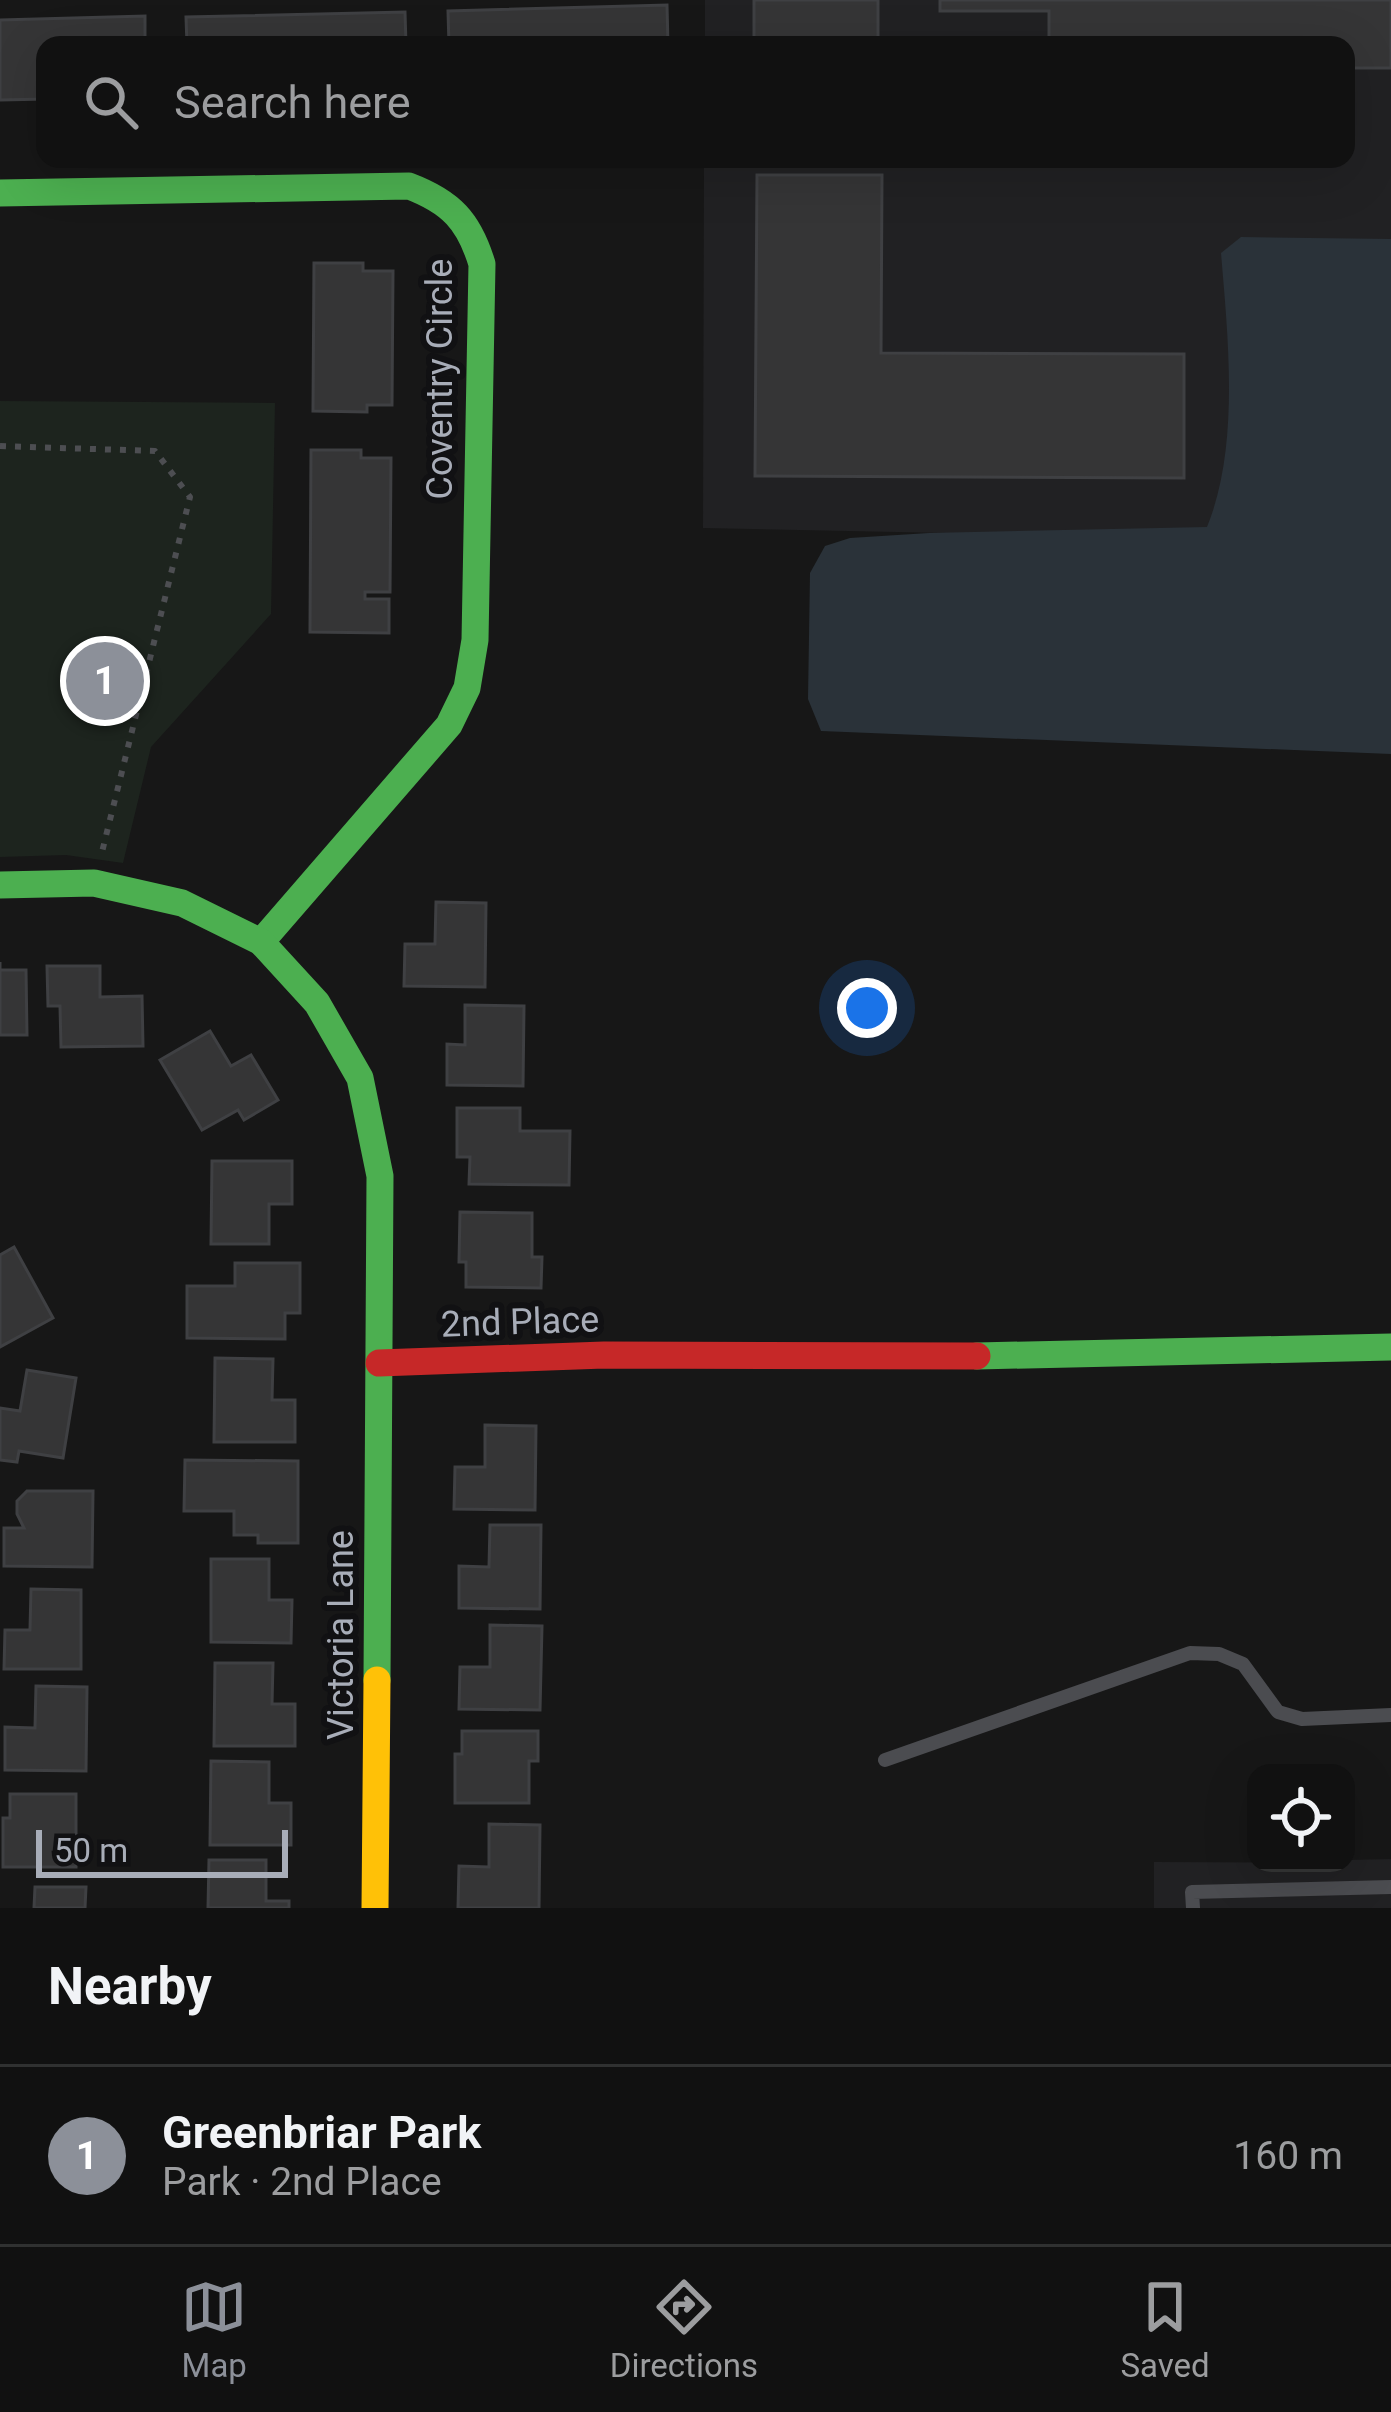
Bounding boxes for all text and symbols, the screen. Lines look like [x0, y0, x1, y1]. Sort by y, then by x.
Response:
search box [36, 36, 1355, 168]
icon: search [78, 69, 144, 135]
text: Search here [174, 76, 411, 129]
street label: Coventry Circle [419, 259, 461, 499]
pin: 1 [66, 636, 144, 726]
your location [837, 978, 897, 1038]
street label: 2nd Place [440, 1298, 600, 1346]
street label: Victoria Lane [320, 1530, 362, 1740]
map controls [1247, 1764, 1355, 1872]
button: locate [1247, 1764, 1355, 1872]
scale bar [36, 1824, 288, 1877]
text: 50 m [54, 1831, 128, 1870]
text: Nearby [48, 1957, 212, 2016]
text: Greenbriar Park [162, 2106, 481, 2159]
text: 1 [76, 2133, 98, 2179]
text: 160 m [1233, 2133, 1343, 2179]
text: Park · 2nd Place [162, 2159, 442, 2205]
tab: Map [181, 2274, 247, 2385]
tab: Directions [610, 2274, 758, 2385]
tab: Saved [1121, 2274, 1210, 2385]

